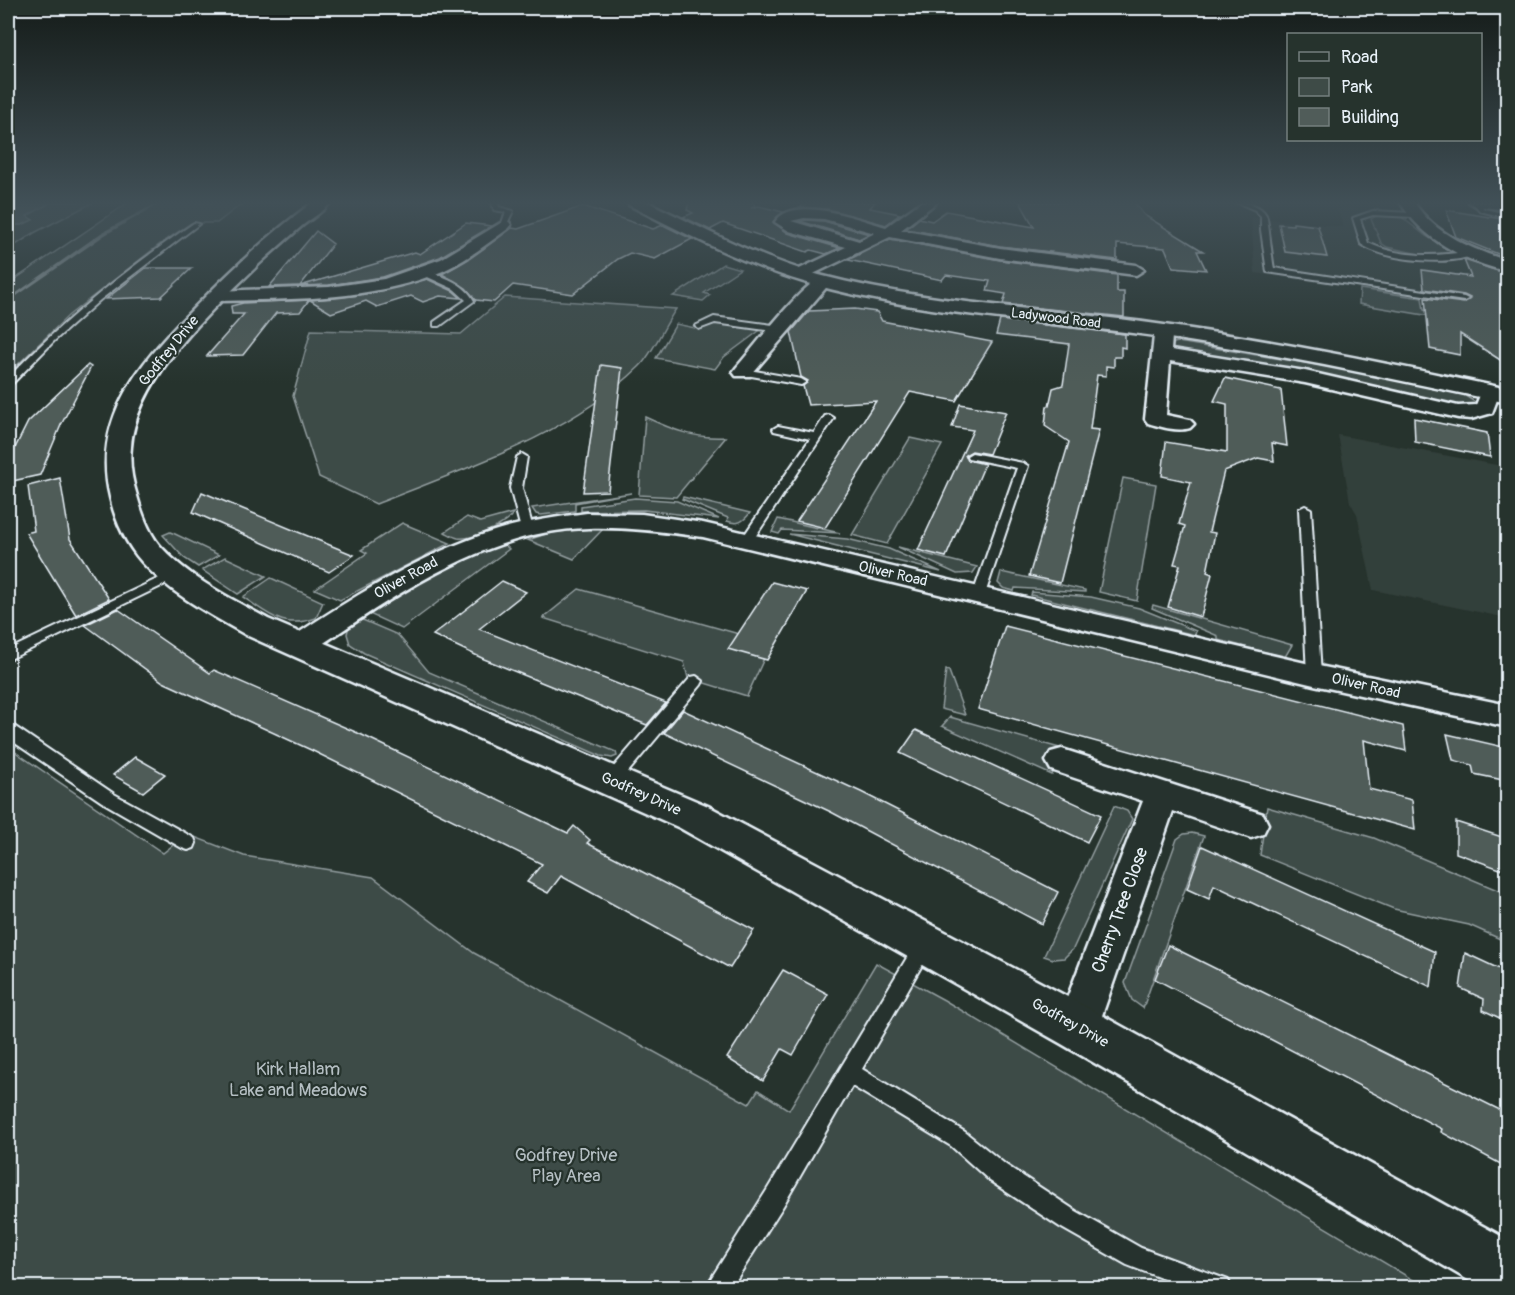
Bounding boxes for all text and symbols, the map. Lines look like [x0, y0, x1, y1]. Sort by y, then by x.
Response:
legend [1287, 33, 1482, 141]
text: Road [1341, 46, 1378, 69]
text: Park [1341, 76, 1373, 99]
text: Building [1341, 106, 1399, 129]
street label: Ladywood Road [1010, 304, 1102, 332]
street label: Godfrey Drive [135, 311, 204, 390]
street label: Oliver Road [371, 553, 441, 603]
street label: Oliver Road [857, 557, 929, 591]
street label: Oliver Road [1330, 669, 1402, 703]
street label: Godfrey Drive [598, 768, 685, 820]
street label: Cherry Tree Close [1087, 844, 1153, 976]
street label: Godfrey Drive [1028, 994, 1113, 1052]
park label: Kirk Hallam Lake and Meadows [229, 1058, 367, 1102]
park label: Godfrey Drive Play Area [515, 1144, 617, 1188]

